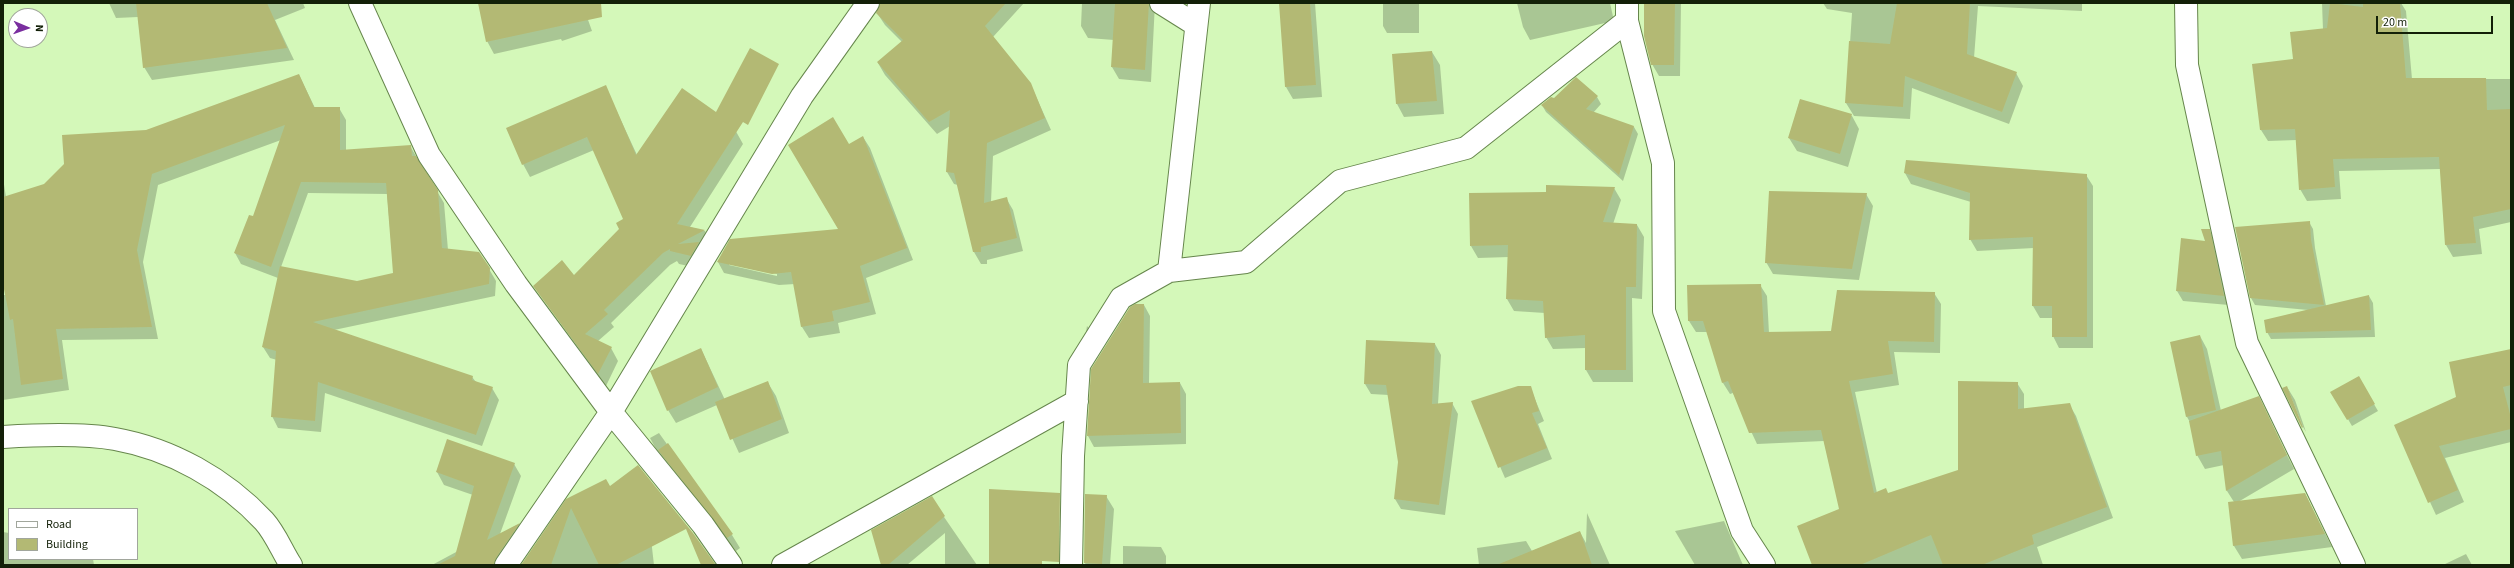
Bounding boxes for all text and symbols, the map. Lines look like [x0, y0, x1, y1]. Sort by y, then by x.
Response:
north arrow [8, 8, 48, 48]
scale bar [2378, 8, 2495, 34]
text: 20 m [2383, 14, 2407, 31]
text: N [32, 24, 47, 32]
legend [8, 508, 138, 560]
text: Road [46, 516, 72, 533]
text: Building [46, 536, 88, 553]

